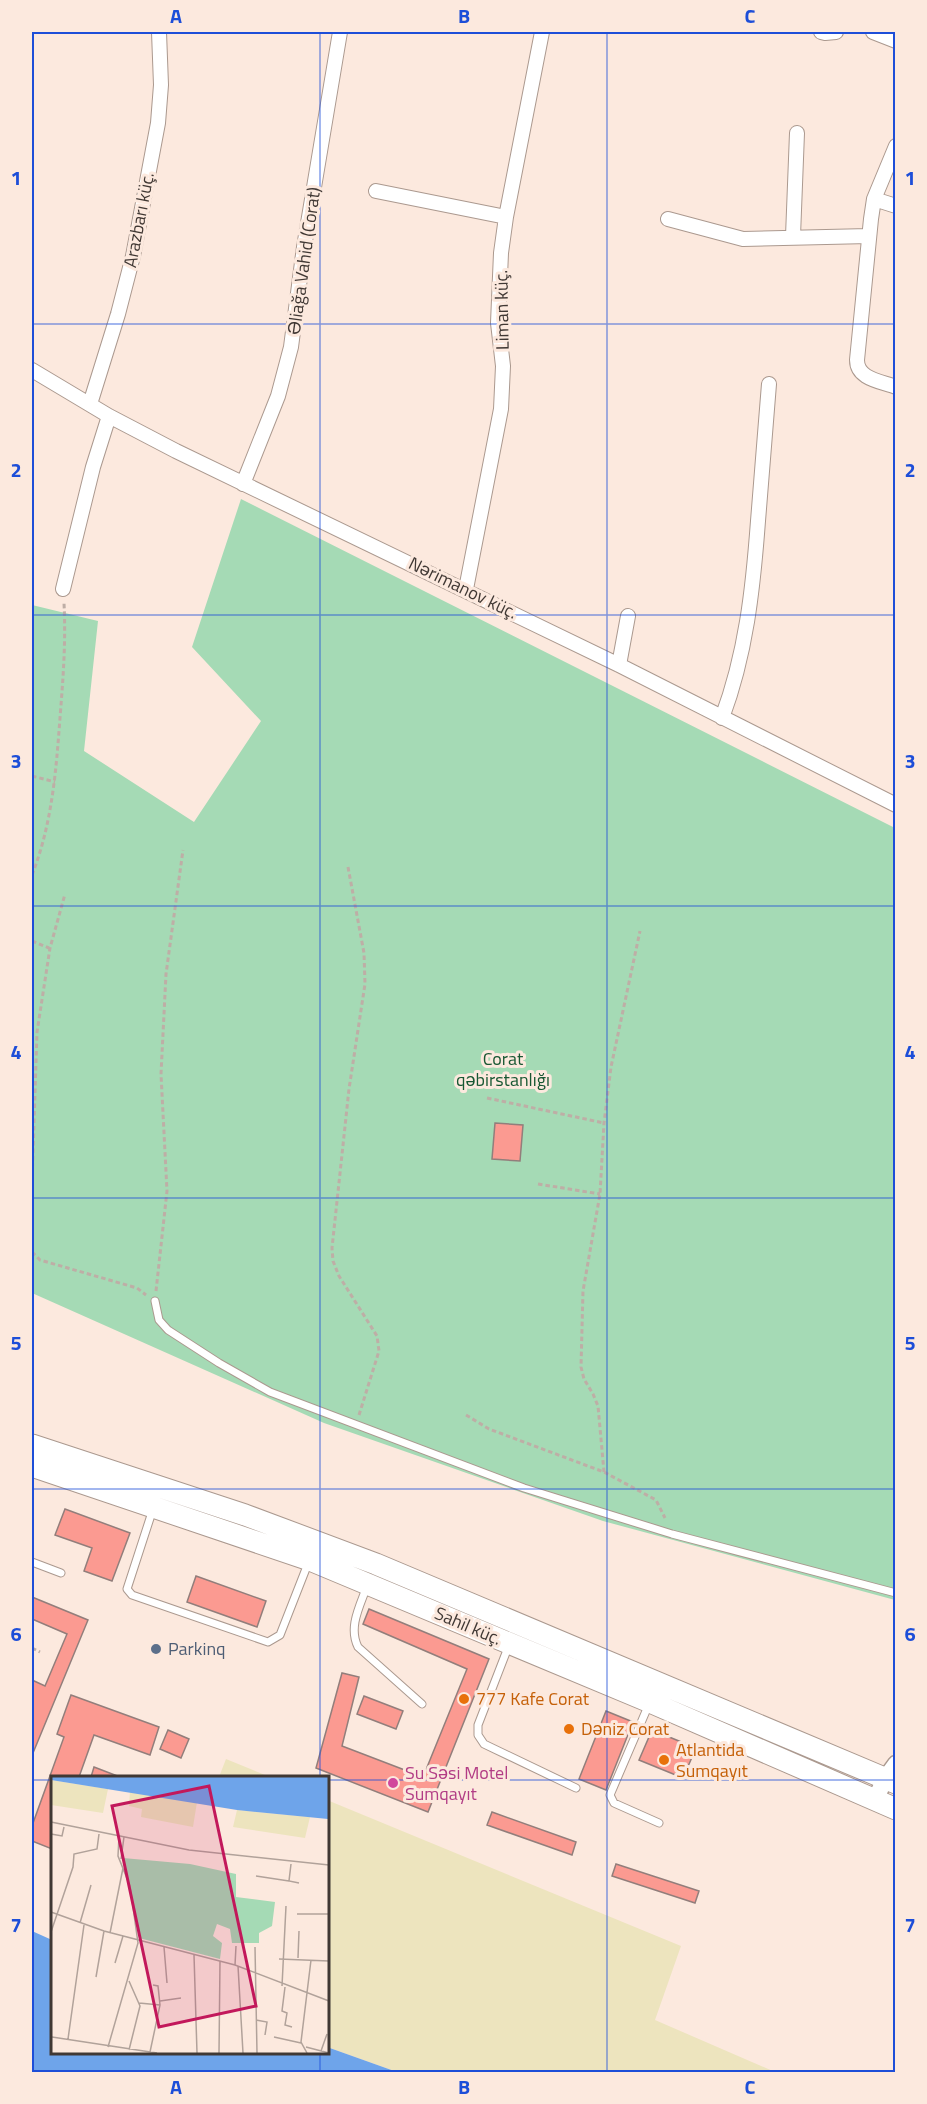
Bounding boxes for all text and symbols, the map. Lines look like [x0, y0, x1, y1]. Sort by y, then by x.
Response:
text: A [170, 0, 182, 31]
text: B [458, 0, 470, 31]
text: C [745, 0, 756, 31]
text: 1 [10, 162, 22, 193]
text: 1 [904, 162, 916, 193]
street label: Arazbarı küç. [116, 170, 161, 270]
street label: Əliağa Vahid (Corat) [280, 185, 327, 337]
street label: Liman küç. [487, 270, 516, 350]
text: 2 [10, 454, 22, 485]
text: 2 [904, 454, 916, 485]
street label: Nərimanov küç. [404, 550, 522, 626]
text: 3 [10, 745, 22, 776]
text: 3 [904, 745, 916, 776]
text: 4 [10, 1036, 22, 1067]
text: 4 [904, 1036, 916, 1067]
park label: Corat qəbirstanlığı [456, 1045, 550, 1093]
text: 5 [10, 1327, 22, 1358]
text: 5 [904, 1327, 916, 1358]
street label: Sahil küç. [431, 1599, 506, 1652]
text: 6 [10, 1618, 22, 1649]
text: 6 [904, 1618, 916, 1649]
place label: Parkinq [168, 1635, 226, 1662]
marker: Parkinq [149, 1642, 163, 1656]
place label: 777 Kafe Corat [476, 1685, 590, 1712]
marker: 777 Kafe Corat [457, 1692, 471, 1706]
place label: Dəniz Corat [581, 1715, 670, 1742]
marker: Dəniz Corat [562, 1722, 576, 1736]
place label: Atlantida Sumqayıt [676, 1736, 748, 1784]
marker: Atlantida Sumqayıt [657, 1753, 671, 1767]
place label: Su Səsi Motel Sumqayıt [405, 1759, 508, 1807]
inset map [51, 1776, 328, 2053]
marker: Su Səsi Motel Sumqayıt [386, 1776, 400, 1790]
text: 7 [10, 1909, 22, 1940]
text: 7 [904, 1909, 916, 1940]
text: A [170, 2071, 182, 2102]
text: B [458, 2071, 470, 2102]
text: C [745, 2071, 756, 2102]

